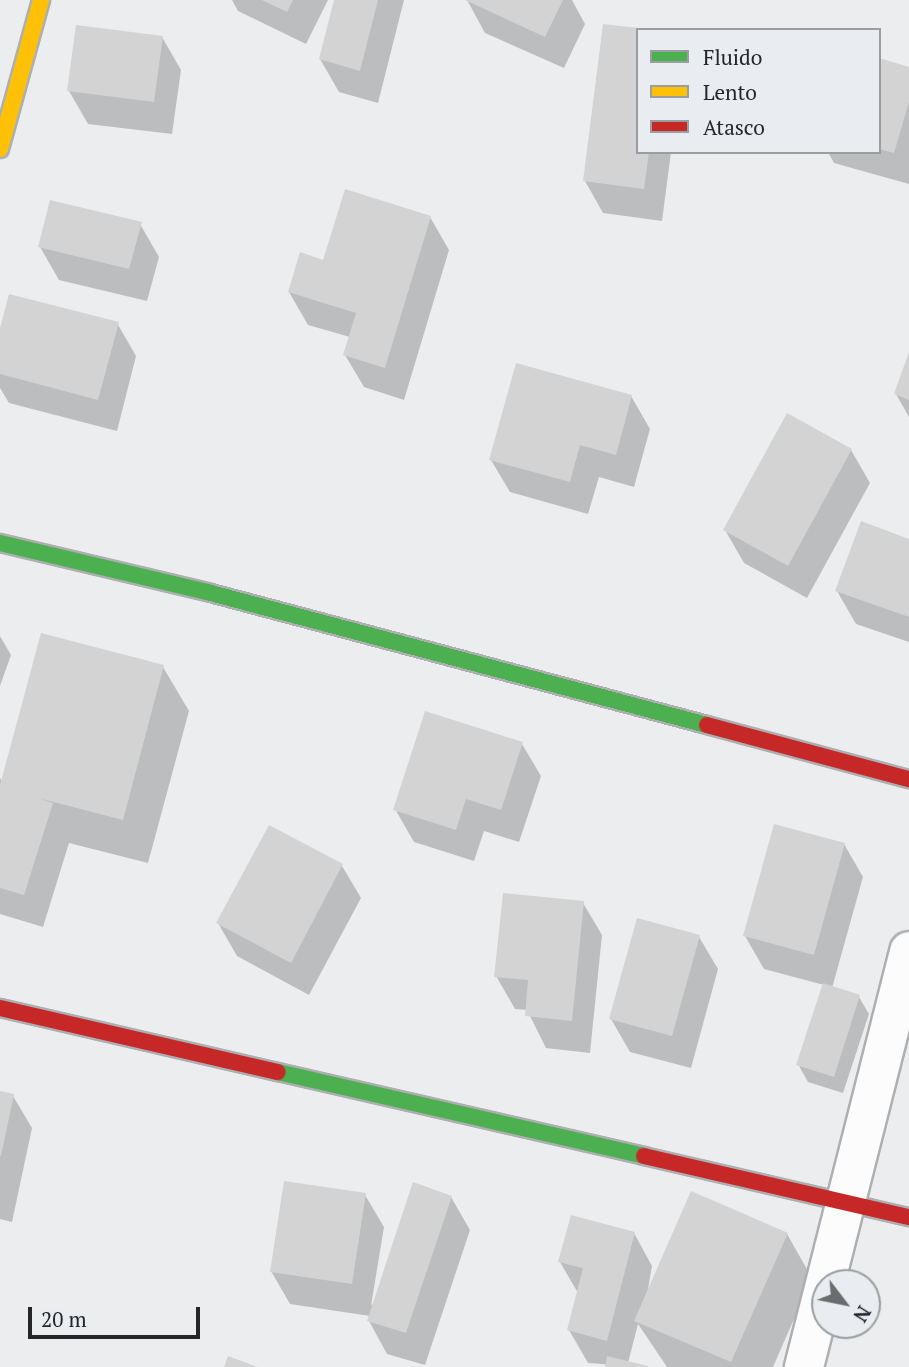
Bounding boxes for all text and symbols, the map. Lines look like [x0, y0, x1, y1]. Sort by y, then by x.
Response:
legend [636, 28, 881, 154]
text: Fluido [703, 43, 762, 71]
text: Lento [703, 78, 757, 106]
text: Atasco [703, 113, 765, 141]
north arrow [811, 1269, 881, 1339]
scale bar [32, 1294, 203, 1338]
text: N [848, 1302, 877, 1327]
text: 20 m [41, 1305, 87, 1333]

